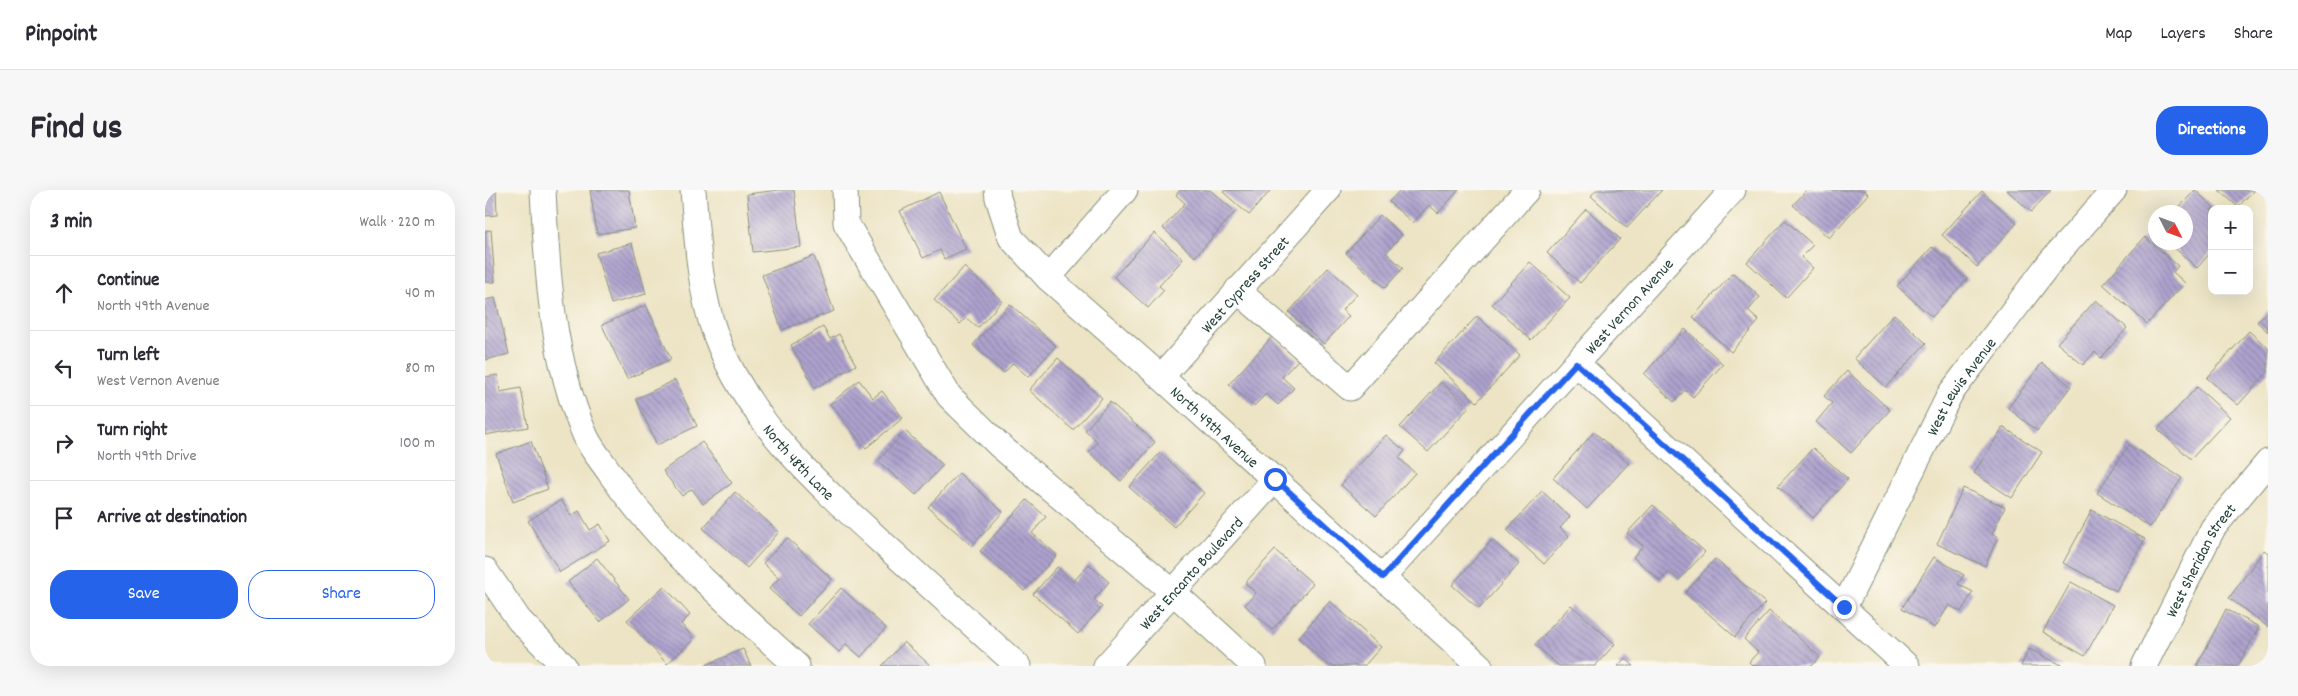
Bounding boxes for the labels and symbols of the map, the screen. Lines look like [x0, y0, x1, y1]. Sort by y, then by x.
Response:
north arrow [2148, 205, 2193, 250]
street label: West Cypress Street [1196, 232, 1296, 339]
street label: West Vernon Avenue [1581, 254, 1680, 360]
street label: West Lewis Avenue [1922, 334, 2003, 440]
street label: North 49th Avenue [1164, 382, 1263, 474]
street label: North 48th Lane [756, 420, 839, 507]
route start [1264, 468, 1287, 491]
street label: West Sheridan Street [2161, 499, 2243, 622]
street label: West Encanto Boulevard [1135, 513, 1250, 636]
route end [1833, 596, 1856, 619]

